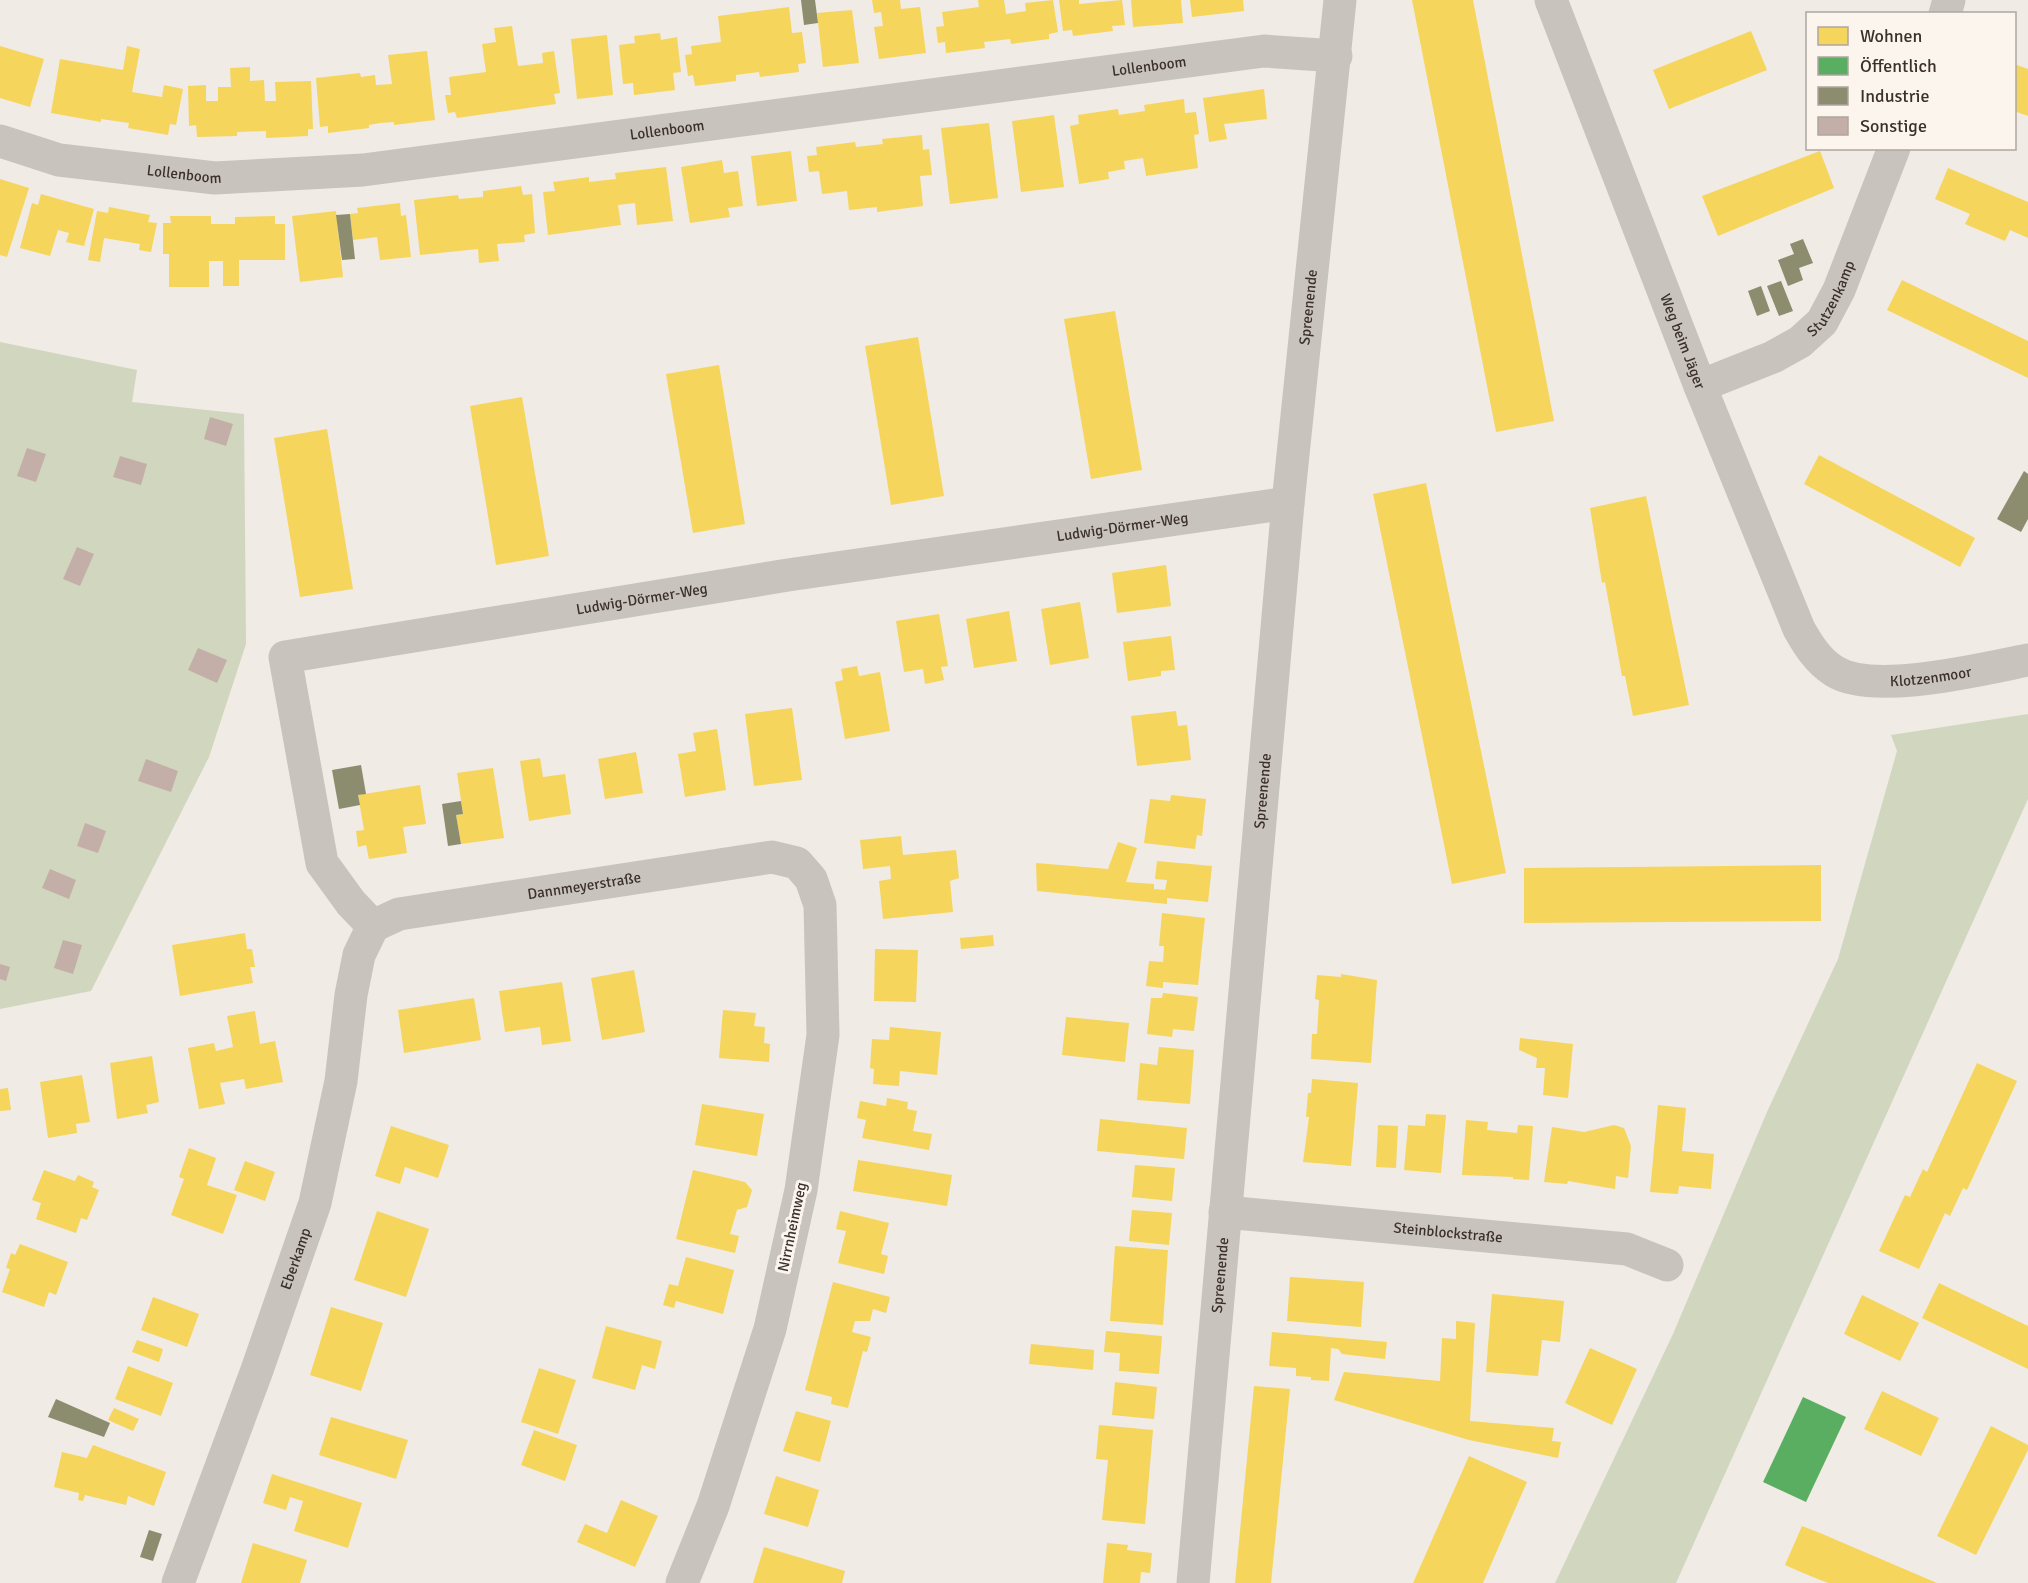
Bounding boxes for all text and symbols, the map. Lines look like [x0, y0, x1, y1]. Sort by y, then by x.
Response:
legend [1806, 12, 2016, 150]
text: Wohnen [1860, 25, 1922, 47]
street label: Lollenboom [1111, 52, 1187, 80]
text: Öffentlich [1860, 55, 1937, 77]
text: Industrie [1860, 85, 1930, 107]
text: Sonstige [1860, 115, 1927, 137]
street label: Lollenboom [629, 116, 706, 144]
street label: Lollenboom [146, 161, 222, 187]
street label: Stutzenkamp [1803, 258, 1859, 340]
street label: Spreenende [1295, 269, 1321, 346]
street label: Weg beim Jäger [1656, 291, 1709, 392]
street label: Ludwig-Dörmer-Weg [1055, 508, 1190, 545]
street label: Ludwig-Dörmer-Weg [575, 579, 709, 618]
street label: Klotzenmoor [1890, 662, 1973, 690]
street label: Spreenende [1250, 752, 1275, 830]
street label: Dannmeyerstraße [526, 868, 642, 903]
street label: Nirrnheimweg [774, 1181, 810, 1273]
street label: Steinblockstraße [1393, 1219, 1503, 1247]
street label: Eberkamp [277, 1225, 315, 1292]
street label: Spreenende [1208, 1237, 1232, 1314]

